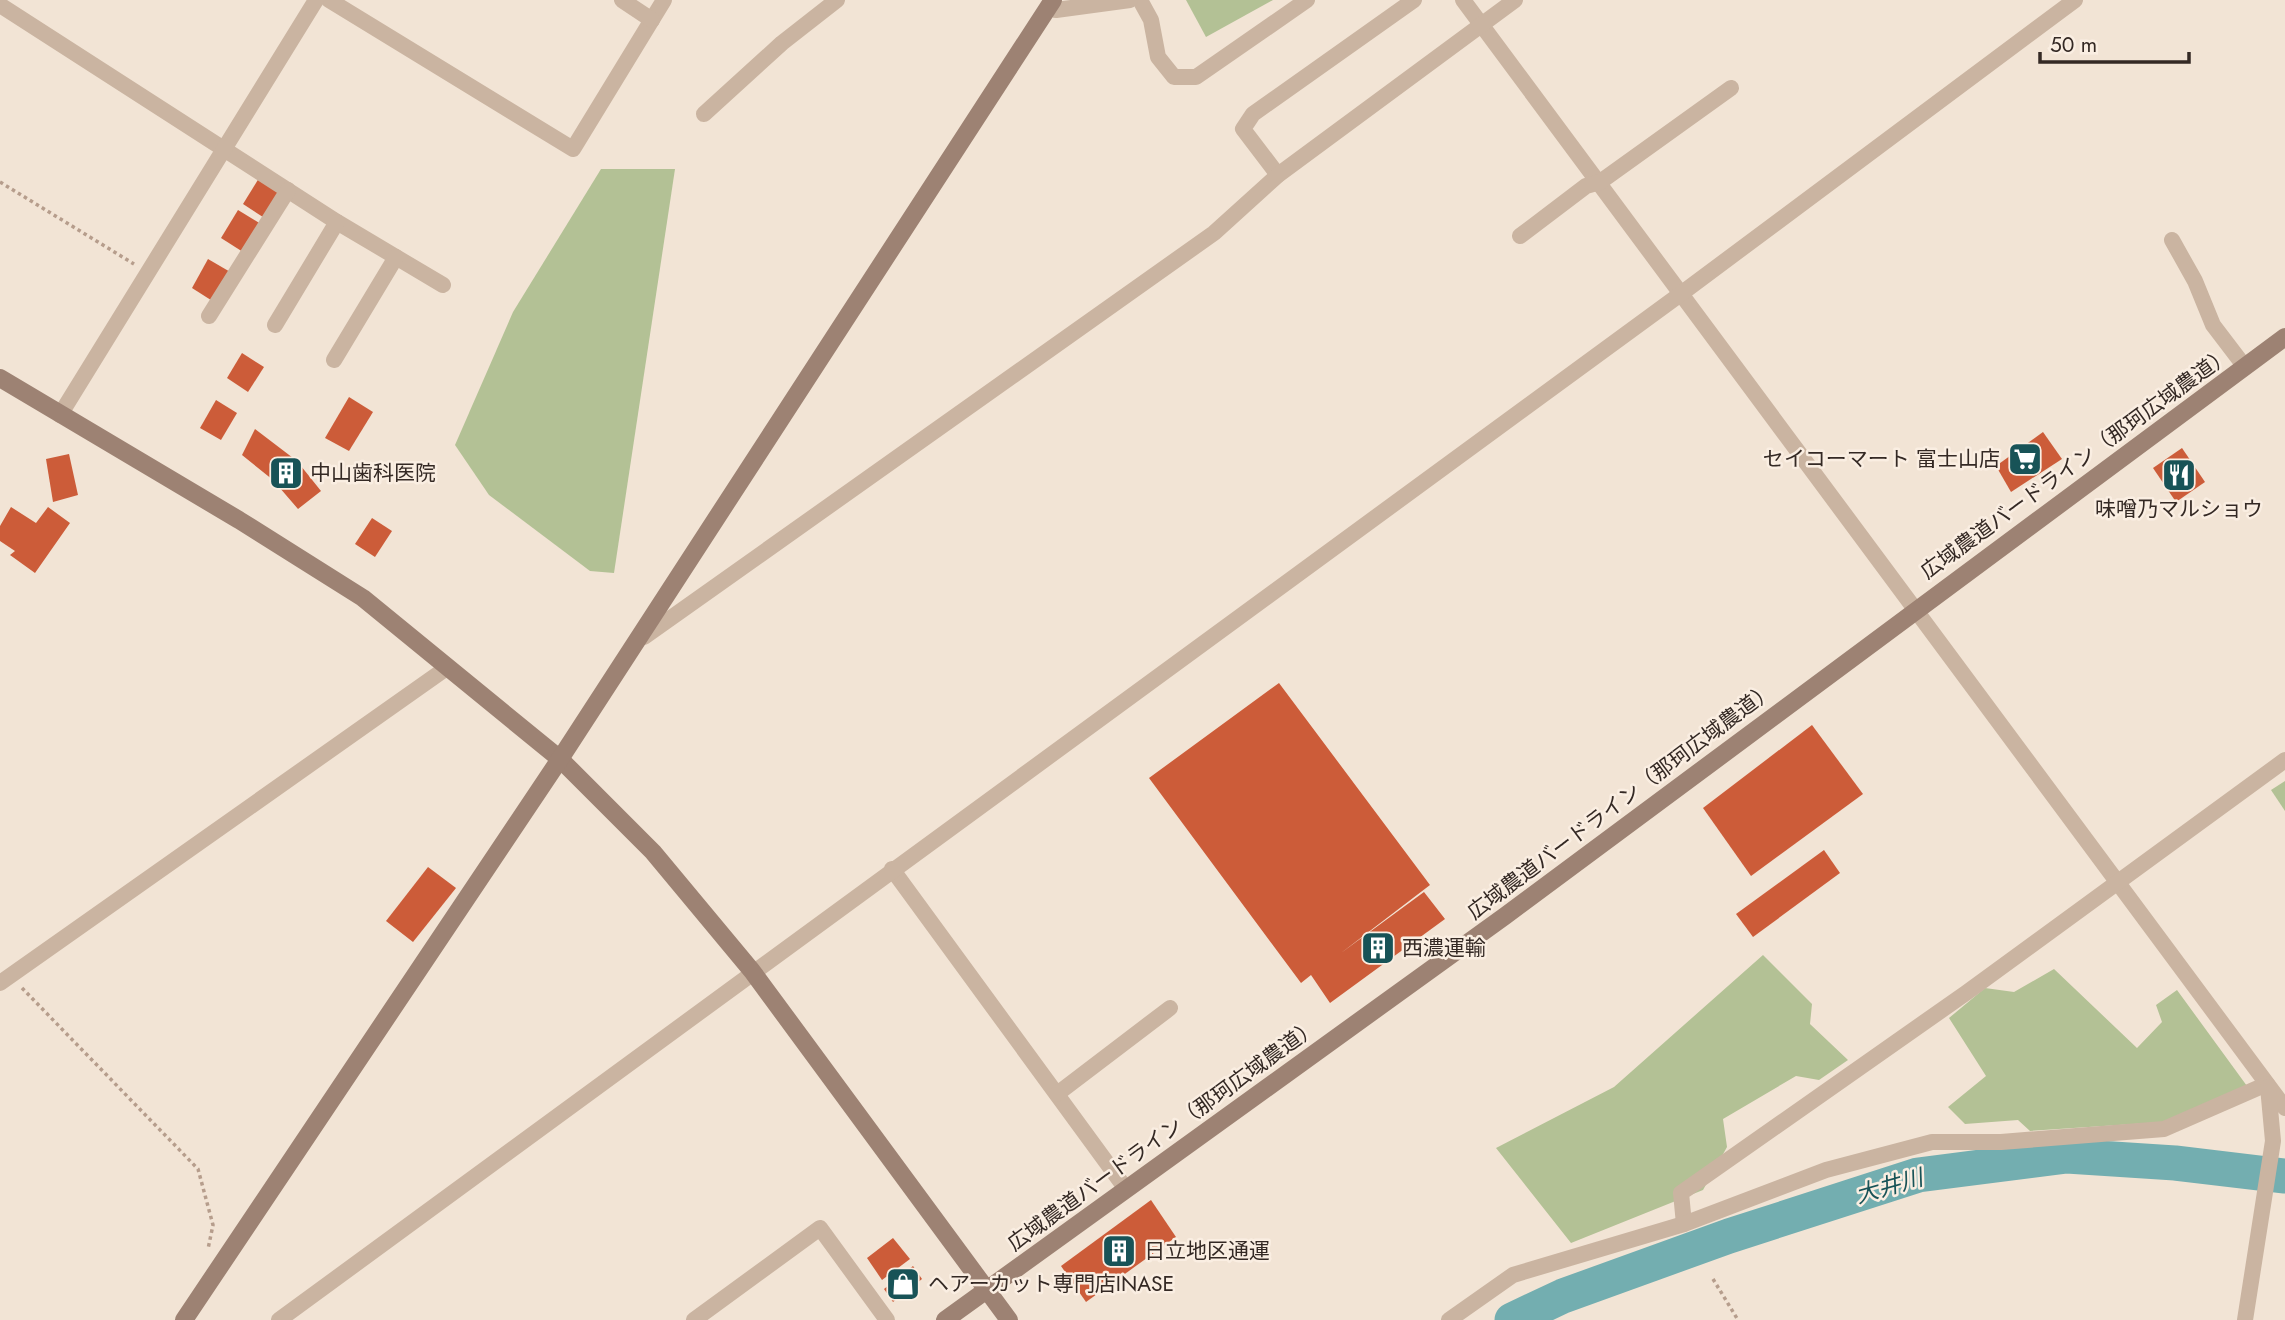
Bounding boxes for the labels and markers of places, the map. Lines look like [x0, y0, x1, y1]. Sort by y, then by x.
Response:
supermarket icon: セイコーマート 富士山店 [2006, 440, 2044, 478]
place label: セイコーマート 富士山店 [1763, 444, 2000, 474]
building icon: 中山歯科医院 [267, 454, 305, 492]
restaurant icon: 味噌乃マルショウ [2160, 456, 2198, 494]
place label: 中山歯科医院 [310, 458, 436, 488]
place label: 味噌乃マルショウ [2095, 494, 2263, 524]
building icon: 西濃運輸 [1359, 929, 1397, 967]
place label: 西濃運輸 [1402, 933, 1486, 963]
building icon: 日立地区通運 [1100, 1232, 1138, 1270]
place label: 日立地区通運 [1144, 1236, 1270, 1266]
shop icon: ヘアーカット専門店INASE [884, 1265, 922, 1303]
place label: ヘアーカット専門店INASE [928, 1269, 1174, 1299]

